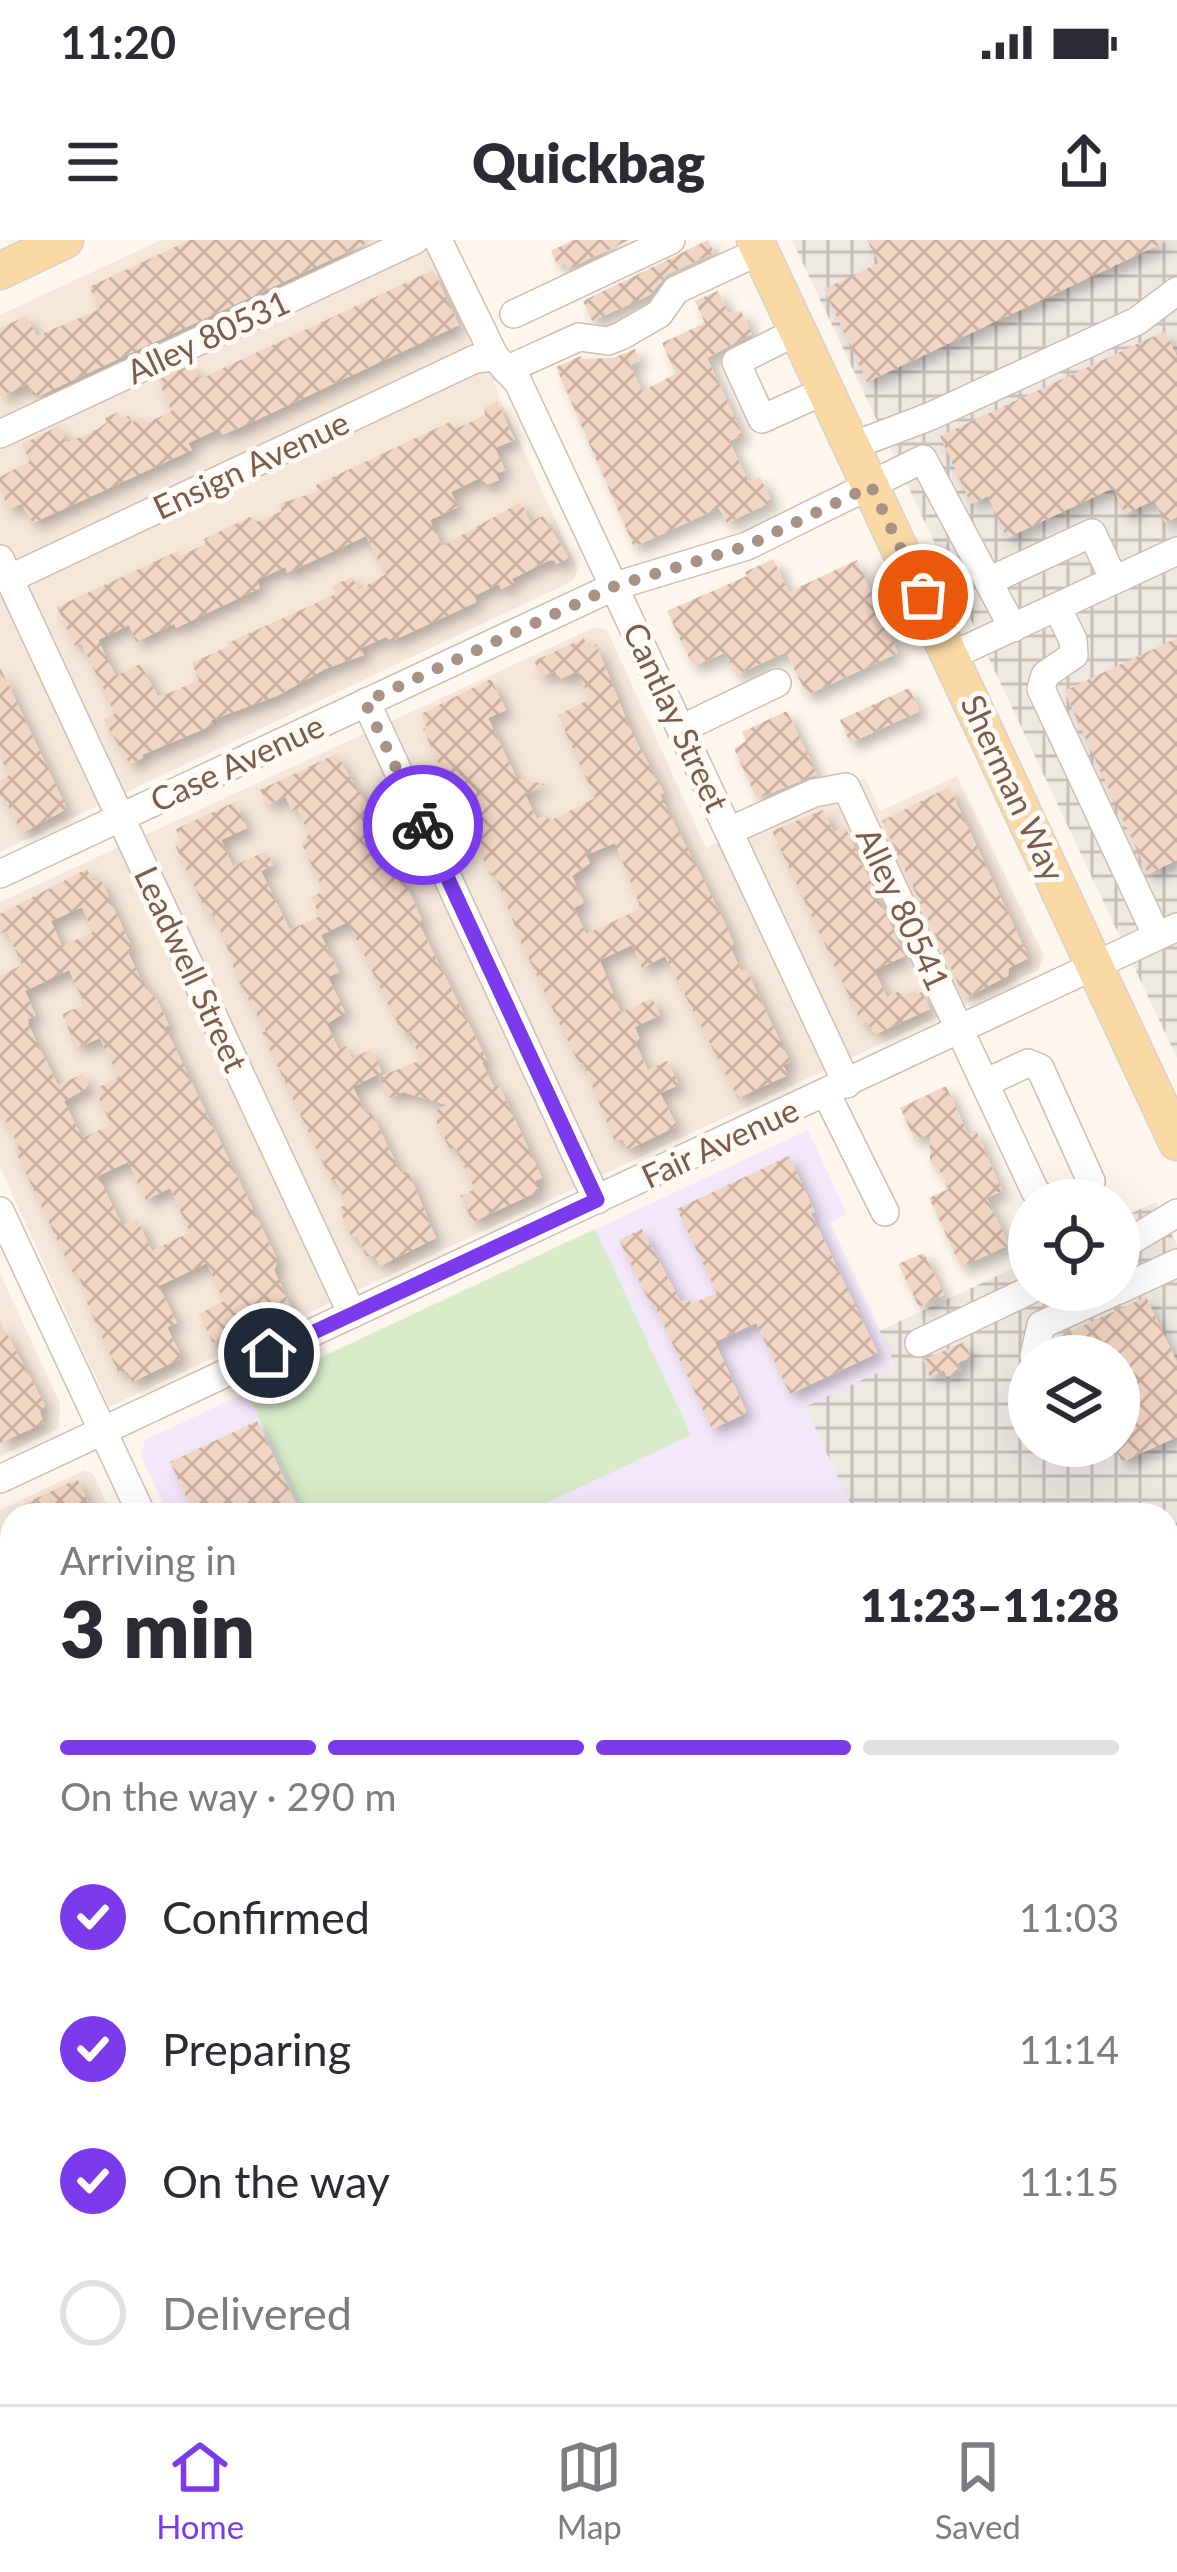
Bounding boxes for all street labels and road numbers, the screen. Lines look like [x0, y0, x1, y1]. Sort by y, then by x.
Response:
street label: Alley 80531 [120, 281, 295, 391]
street label: Ensign Avenue [146, 401, 355, 527]
street label: Cantlay Street [616, 616, 738, 818]
street label: Sherman Way [953, 688, 1074, 887]
street label: Case Avenue [143, 705, 330, 820]
street label: Alley 80541 [849, 821, 959, 996]
street label: Leadwell Street [127, 859, 257, 1078]
street label: Fair Avenue [635, 1088, 804, 1196]

